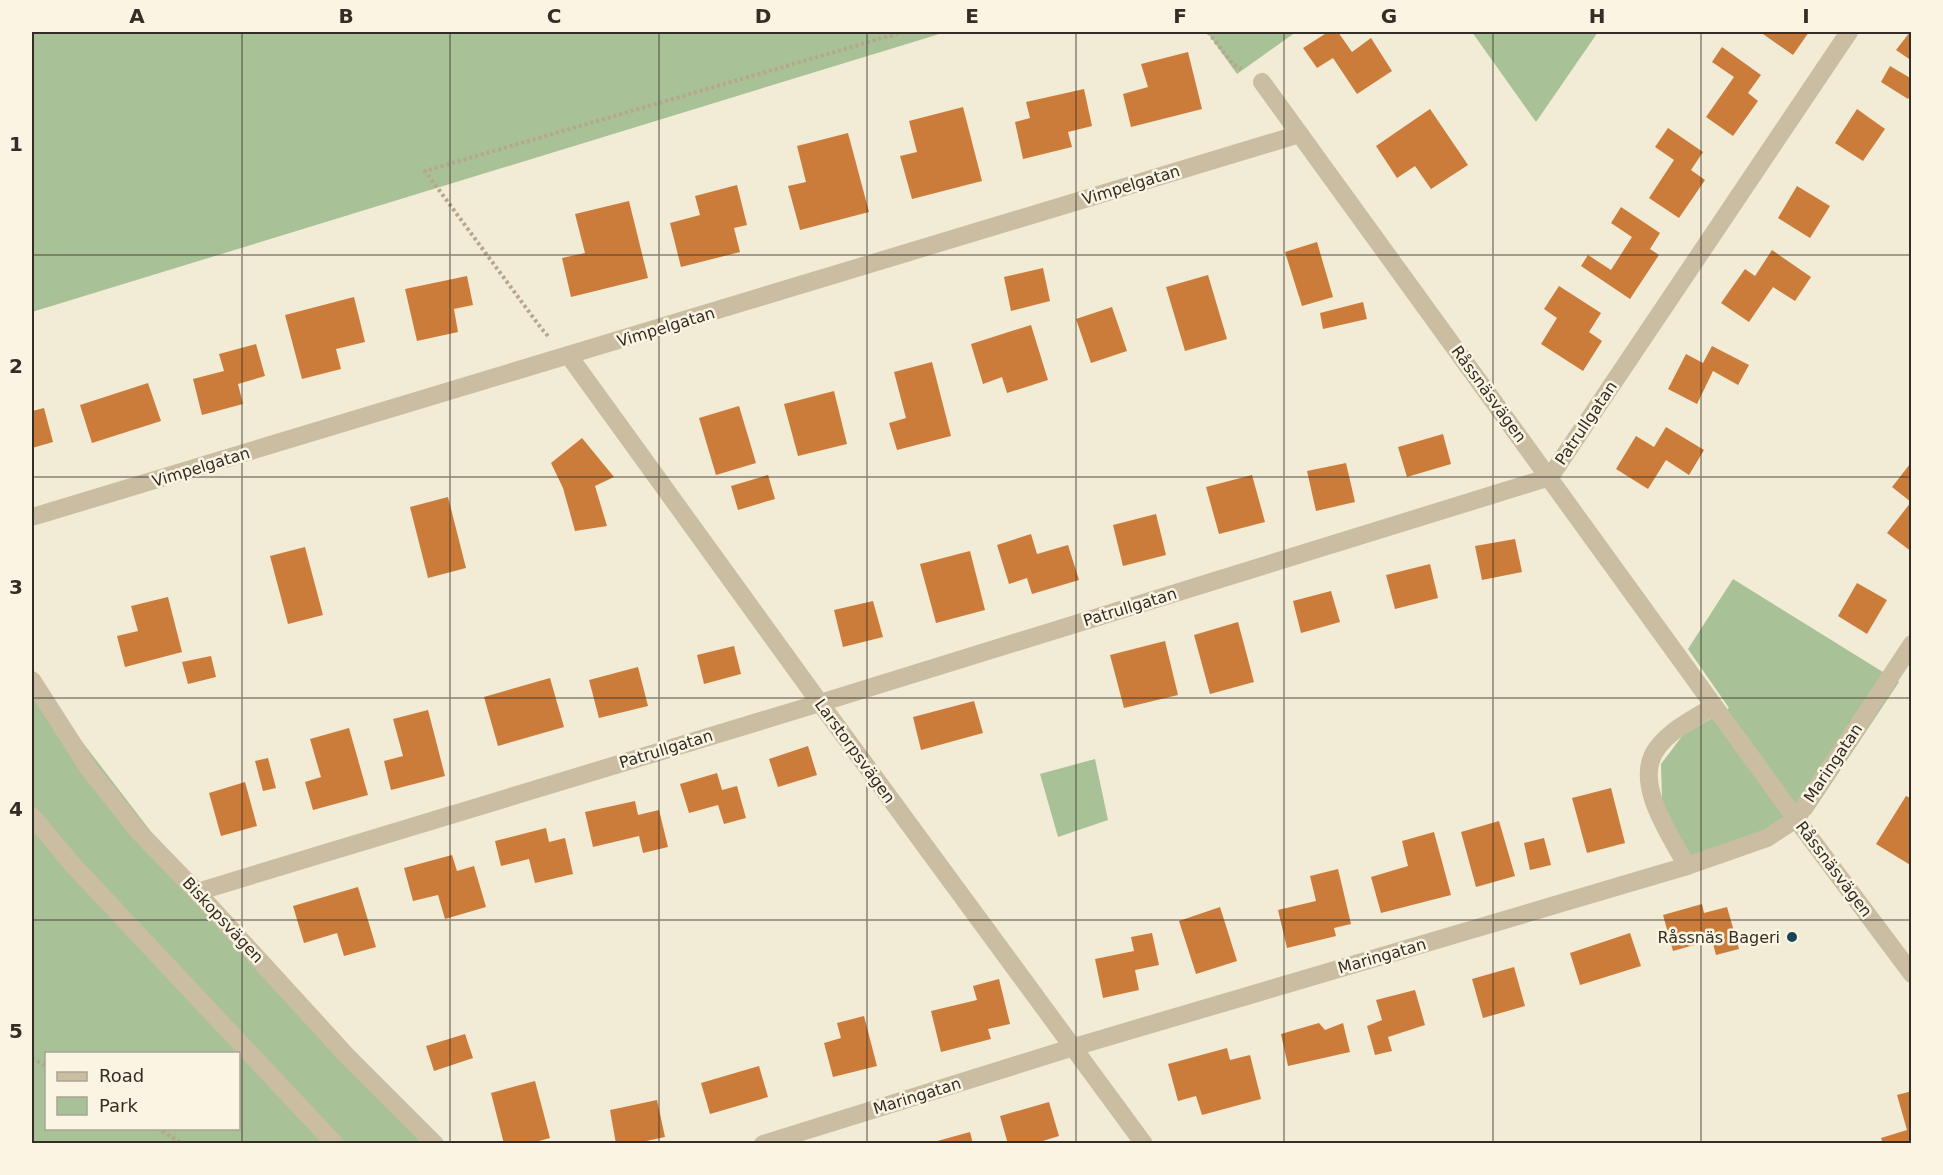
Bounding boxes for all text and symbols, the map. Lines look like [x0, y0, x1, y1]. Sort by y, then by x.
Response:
text: A [129, 4, 145, 28]
text: B [338, 4, 354, 28]
text: C [547, 4, 561, 28]
text: D [755, 4, 771, 28]
text: E [965, 4, 979, 28]
text: F [1173, 4, 1187, 28]
text: G [1381, 4, 1397, 28]
text: H [1589, 4, 1605, 28]
text: I [1802, 4, 1810, 28]
text: 1 [9, 132, 23, 156]
street label: Vimpelgatan [1080, 161, 1182, 209]
street label: Vimpelgatan [615, 303, 717, 351]
street label: Råssnäsvägen [1448, 342, 1530, 446]
text: 2 [9, 354, 23, 378]
street label: Patrullgatan [1551, 378, 1621, 468]
street label: Vimpelgatan [150, 443, 252, 491]
text: 3 [9, 575, 23, 599]
street label: Patrullgatan [1081, 584, 1179, 630]
street label: Larstorpsvägen [811, 695, 899, 807]
street label: Maringatan [1800, 720, 1866, 806]
street label: Patrullgatan [617, 726, 715, 772]
text: 4 [9, 797, 23, 821]
street label: Råssnäsvägen [1792, 817, 1876, 921]
street label: Biskopsvägen [178, 873, 268, 967]
place label: Råssnäs Bageri [1658, 928, 1780, 947]
marker: Råssnäs Bageri [1785, 930, 1799, 944]
street label: Maringatan [1336, 934, 1428, 978]
text: 5 [9, 1019, 23, 1043]
legend [45, 1052, 240, 1130]
text: Road [99, 1065, 144, 1086]
street label: Maringatan [871, 1074, 963, 1118]
text: Park [99, 1095, 138, 1116]

